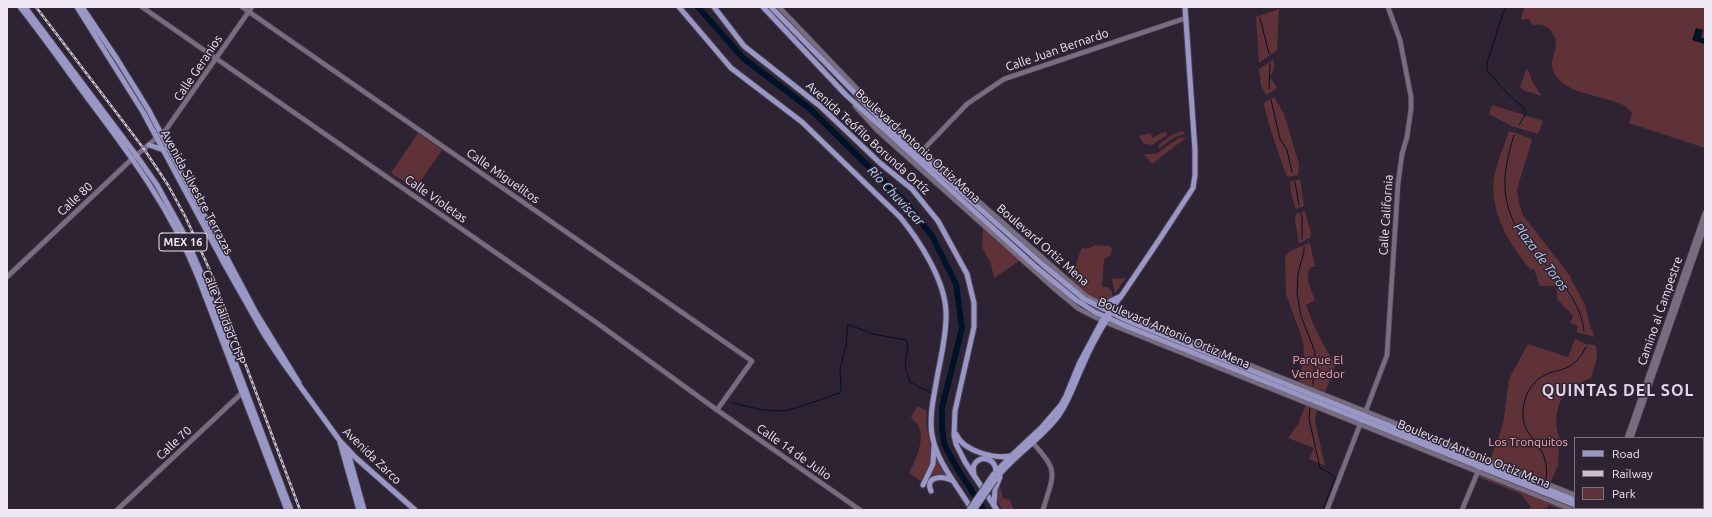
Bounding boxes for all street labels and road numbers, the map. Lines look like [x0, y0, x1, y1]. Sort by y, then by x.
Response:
street label: Calle Juan Bernardo [1004, 26, 1110, 74]
street label: Calle Geranios [171, 32, 225, 104]
street label: Avenida Teófilo Borunda Ortíz [803, 79, 933, 197]
street label: Boulevard Antonio Ortiz Mena [853, 86, 983, 206]
street label: Avenida Silvestre Terrazas [158, 127, 236, 257]
street label: Calle Miguelitos [464, 145, 542, 207]
street label: Calle Violetas [402, 172, 470, 226]
street label: Calle California [1376, 174, 1396, 256]
street label: Calle 80 [54, 179, 96, 219]
street label: Boulevard Ortiz Mena [994, 201, 1092, 289]
road number: MEX 16 [159, 233, 207, 251]
street label: Camino al Campestre [1635, 255, 1685, 367]
street label: Calle Vialidad Ch-P [199, 268, 249, 366]
street label: Boulevard Antonio Ortiz Mena [1096, 294, 1252, 372]
street label: Boulevard Antonio Ortiz Mena [1396, 417, 1552, 491]
street label: Calle 14 de Julio [754, 421, 834, 483]
street label: Calle 70 [153, 423, 195, 463]
street label: Avenida Zarco [340, 424, 404, 488]

